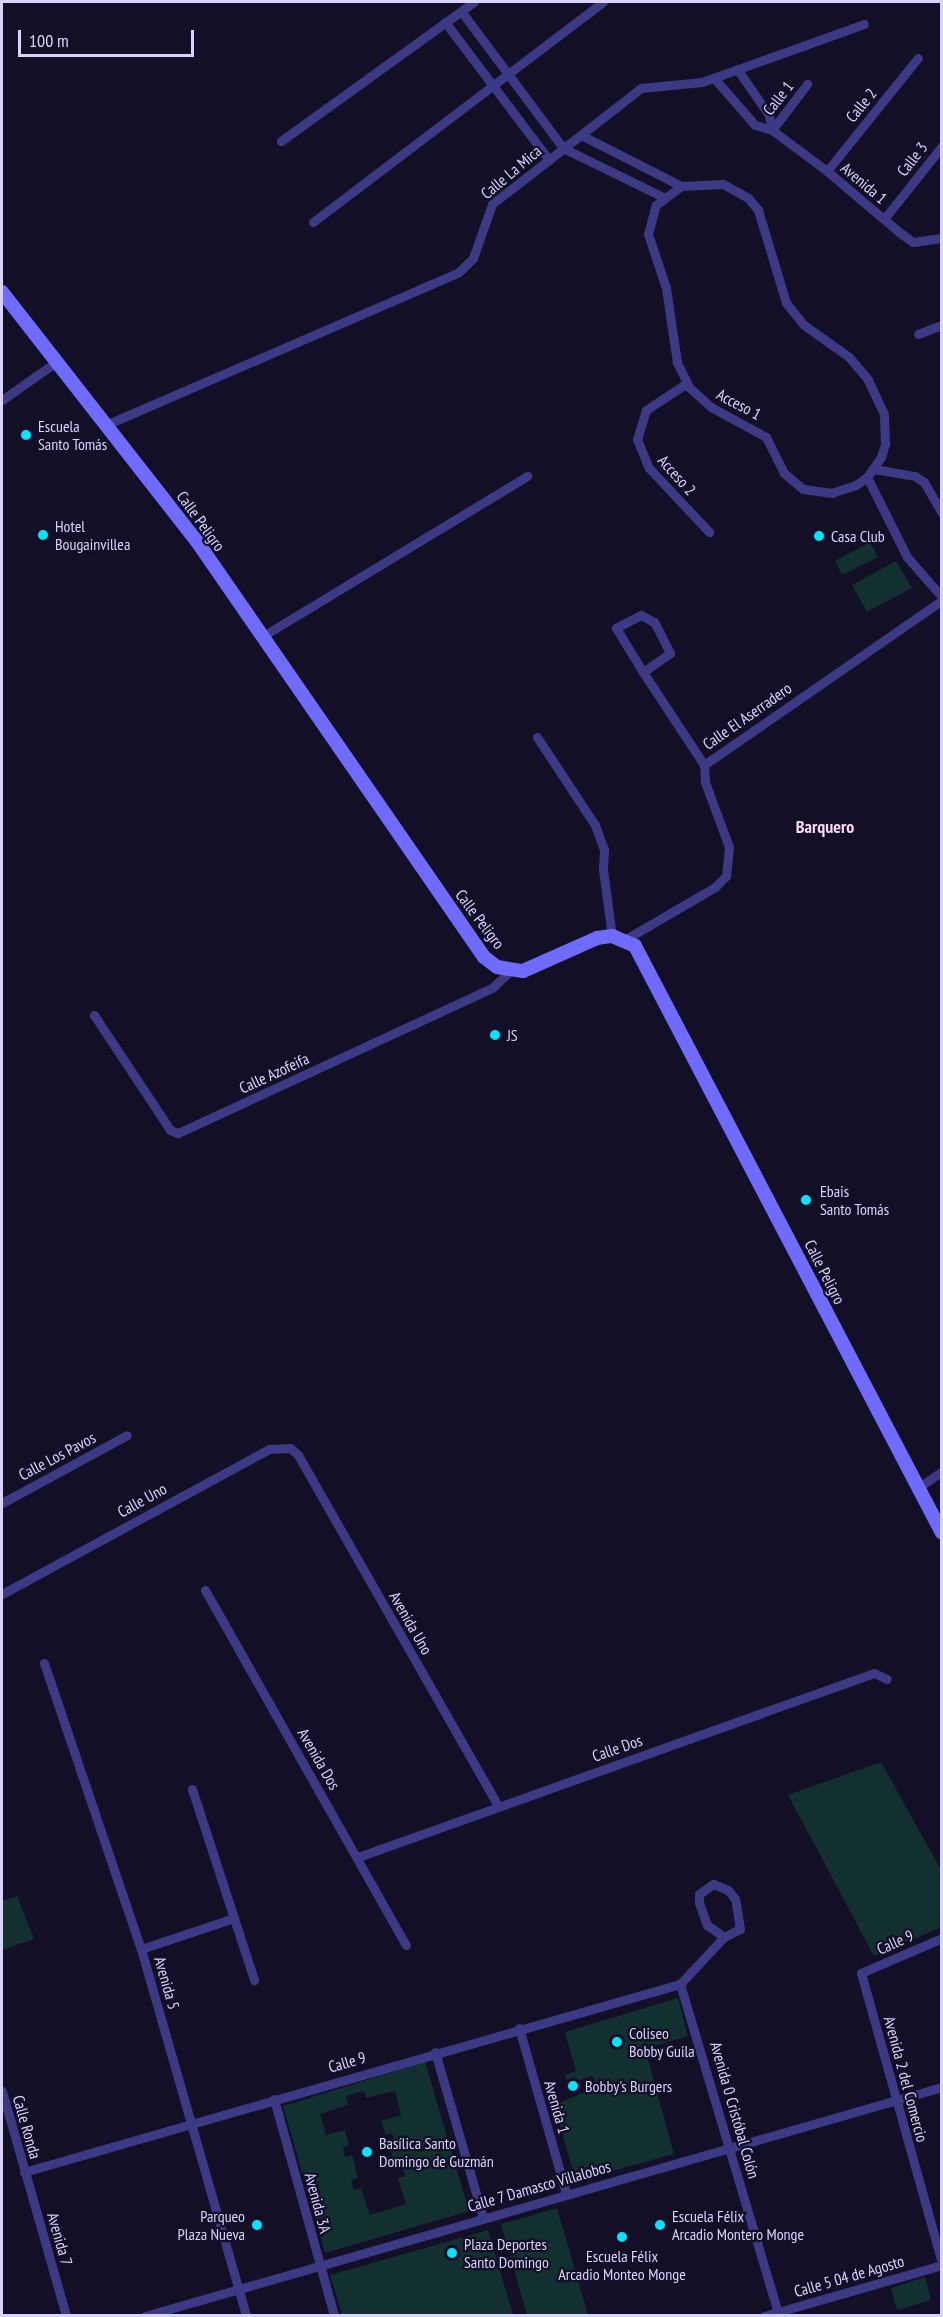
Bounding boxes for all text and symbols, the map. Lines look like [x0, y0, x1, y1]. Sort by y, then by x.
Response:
scale bar [21, 18, 196, 56]
text: 100 m [29, 29, 69, 52]
street label: Calle 1 [759, 77, 797, 119]
street label: Calle 2 [842, 84, 880, 126]
street label: Calle 3 [893, 138, 931, 180]
street label: Calle La Mica [477, 141, 545, 203]
street label: Avenida 1 [837, 158, 891, 208]
street label: Acceso 1 [713, 384, 765, 424]
place label: Escuela Santo Tomás [38, 416, 107, 454]
marker: Escuela Santo Tomás [19, 428, 33, 442]
street label: Acceso 2 [654, 451, 700, 499]
street label: Calle Peligro [173, 487, 229, 555]
place label: Hotel Bougainvillea [55, 516, 130, 554]
place label: Casa Club [831, 526, 885, 546]
marker: Hotel Bougainvillea [36, 528, 50, 542]
marker: Casa Club [812, 529, 826, 543]
street label: Calle El Aserradero [699, 678, 795, 754]
district label: Barquero [796, 816, 854, 838]
street label: Calle Peligro [451, 885, 509, 953]
place label: JS [507, 1025, 518, 1045]
marker: JS [488, 1028, 502, 1042]
street label: Calle Azofeifa [236, 1048, 312, 1098]
place label: Ebais Santo Tomás [820, 1181, 889, 1219]
marker: Ebais Santo Tomás [797, 1191, 815, 1209]
street label: Calle Peligro [801, 1237, 849, 1307]
street label: Calle Los Pavos [15, 1428, 99, 1484]
street label: Calle Uno [114, 1479, 170, 1521]
street label: Avenida Uno [385, 1588, 437, 1658]
street label: Avenida Dos [294, 1725, 344, 1793]
street label: Calle Dos [589, 1731, 645, 1765]
street label: Calle 9 [874, 1925, 916, 1959]
street label: Avenida 5 [150, 1954, 184, 2012]
street label: Avenida 2 del Comercio [880, 2014, 932, 2144]
place label: Coliseo Bobby Guila [629, 2023, 695, 2061]
marker: Coliseo Bobby Guila [610, 2035, 624, 2049]
street label: Avenida 0 Cristóbal Colón [706, 2039, 764, 2181]
street label: Calle 9 [326, 2048, 368, 2076]
place label: Bobby's Burgers [585, 2076, 672, 2096]
street label: Avenida 1 [540, 2078, 574, 2136]
marker: Bobby's Burgers [566, 2079, 580, 2093]
street label: Calle Ronda [9, 2093, 45, 2161]
place label: Basílica Santo Domingo de Guzmán [379, 2133, 494, 2171]
marker: Basílica Santo Domingo de Guzmán [360, 2145, 374, 2159]
street label: Calle 7 Damasco Villalobos [465, 2156, 613, 2216]
street label: Avenida 3A [301, 2171, 335, 2235]
place label: Parqueo Plaza Nueva [178, 2206, 245, 2244]
place label: Escuela Félix Arcadio Montero Monge [672, 2206, 804, 2244]
street label: Avenida 7 [43, 2210, 77, 2268]
marker: Parqueo Plaza Nueva [250, 2218, 264, 2232]
marker: Escuela Félix Arcadio Montero Monge [653, 2218, 667, 2232]
marker: Escuela Félix Arcadio Monteo Monge [615, 2230, 629, 2244]
place label: Plaza Deportes Santo Domingo [464, 2234, 549, 2272]
marker: Plaza Deportes Santo Domingo [445, 2246, 459, 2260]
place label: Escuela Félix Arcadio Monteo Monge [558, 2246, 686, 2284]
street label: Calle 5 04 de Agosto [792, 2251, 906, 2301]

